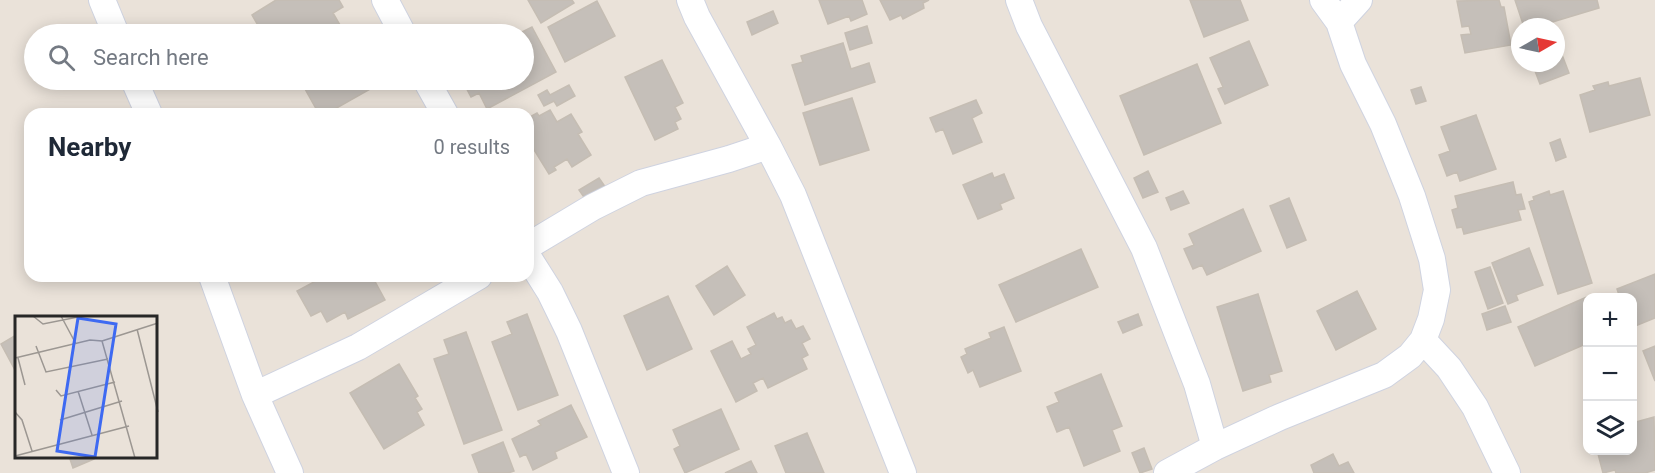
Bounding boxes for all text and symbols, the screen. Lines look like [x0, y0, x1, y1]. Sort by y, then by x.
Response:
north arrow [1511, 18, 1565, 72]
search box [24, 24, 534, 90]
icon: search [45, 41, 78, 74]
text: Search here [93, 45, 209, 70]
text: Nearby [48, 132, 131, 162]
text: 0 results [434, 135, 510, 159]
map controls [1583, 293, 1637, 455]
button: + [1583, 293, 1637, 347]
inset map [15, 316, 158, 458]
button: − [1583, 347, 1637, 401]
button: layers [1583, 401, 1637, 455]

